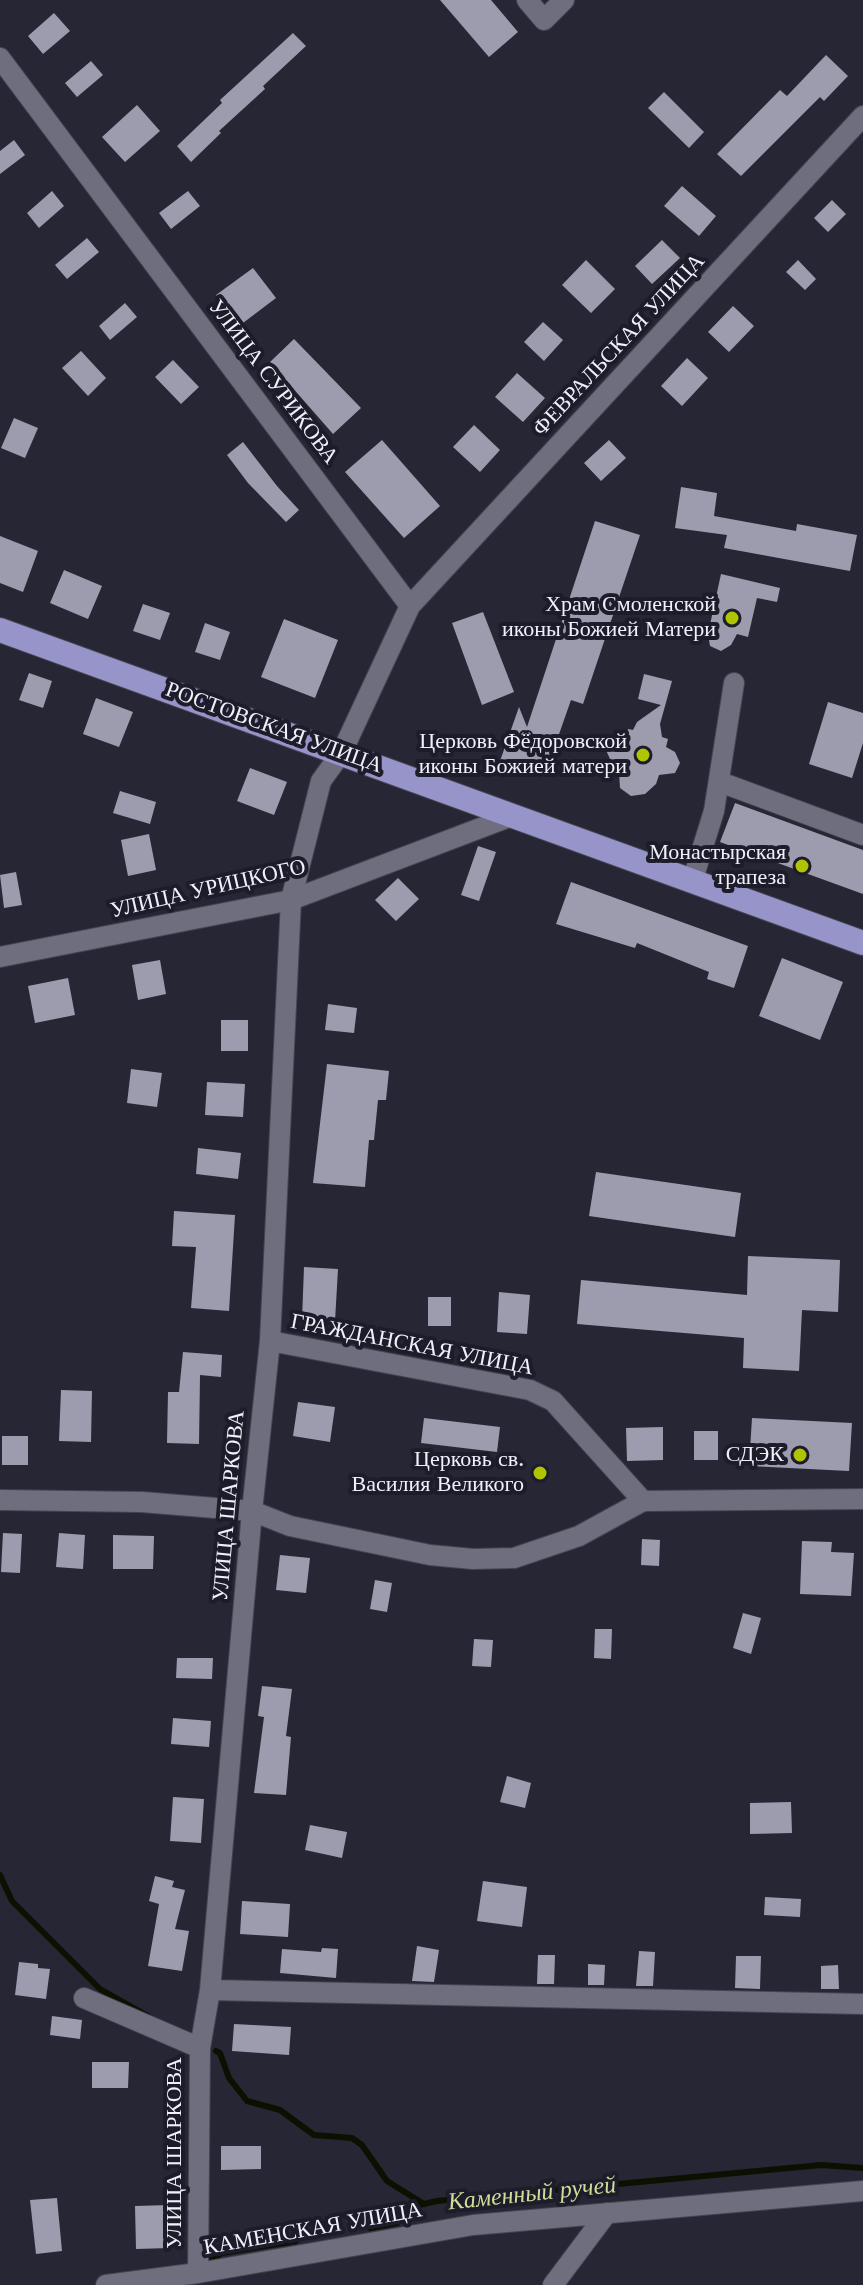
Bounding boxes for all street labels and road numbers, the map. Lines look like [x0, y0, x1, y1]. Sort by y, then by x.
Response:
street label: ФЕВРАЛЬСКАЯ УЛИЦА [528, 248, 710, 442]
street label: УЛИЦА СУРИКОВА [202, 294, 344, 470]
street label: РОСТОВСКАЯ УЛИЦА [162, 676, 386, 780]
street label: УЛИЦА УРИЦКОГО [108, 854, 308, 924]
street label: ГРАЖДАНСКАЯ УЛИЦА [289, 1309, 535, 1381]
street label: УЛИЦА ШАРКОВА [208, 1409, 250, 1603]
street label: УЛИЦА ШАРКОВА [162, 2057, 188, 2249]
street label: КАМЕНСКАЯ УЛИЦА [202, 2197, 424, 2261]

